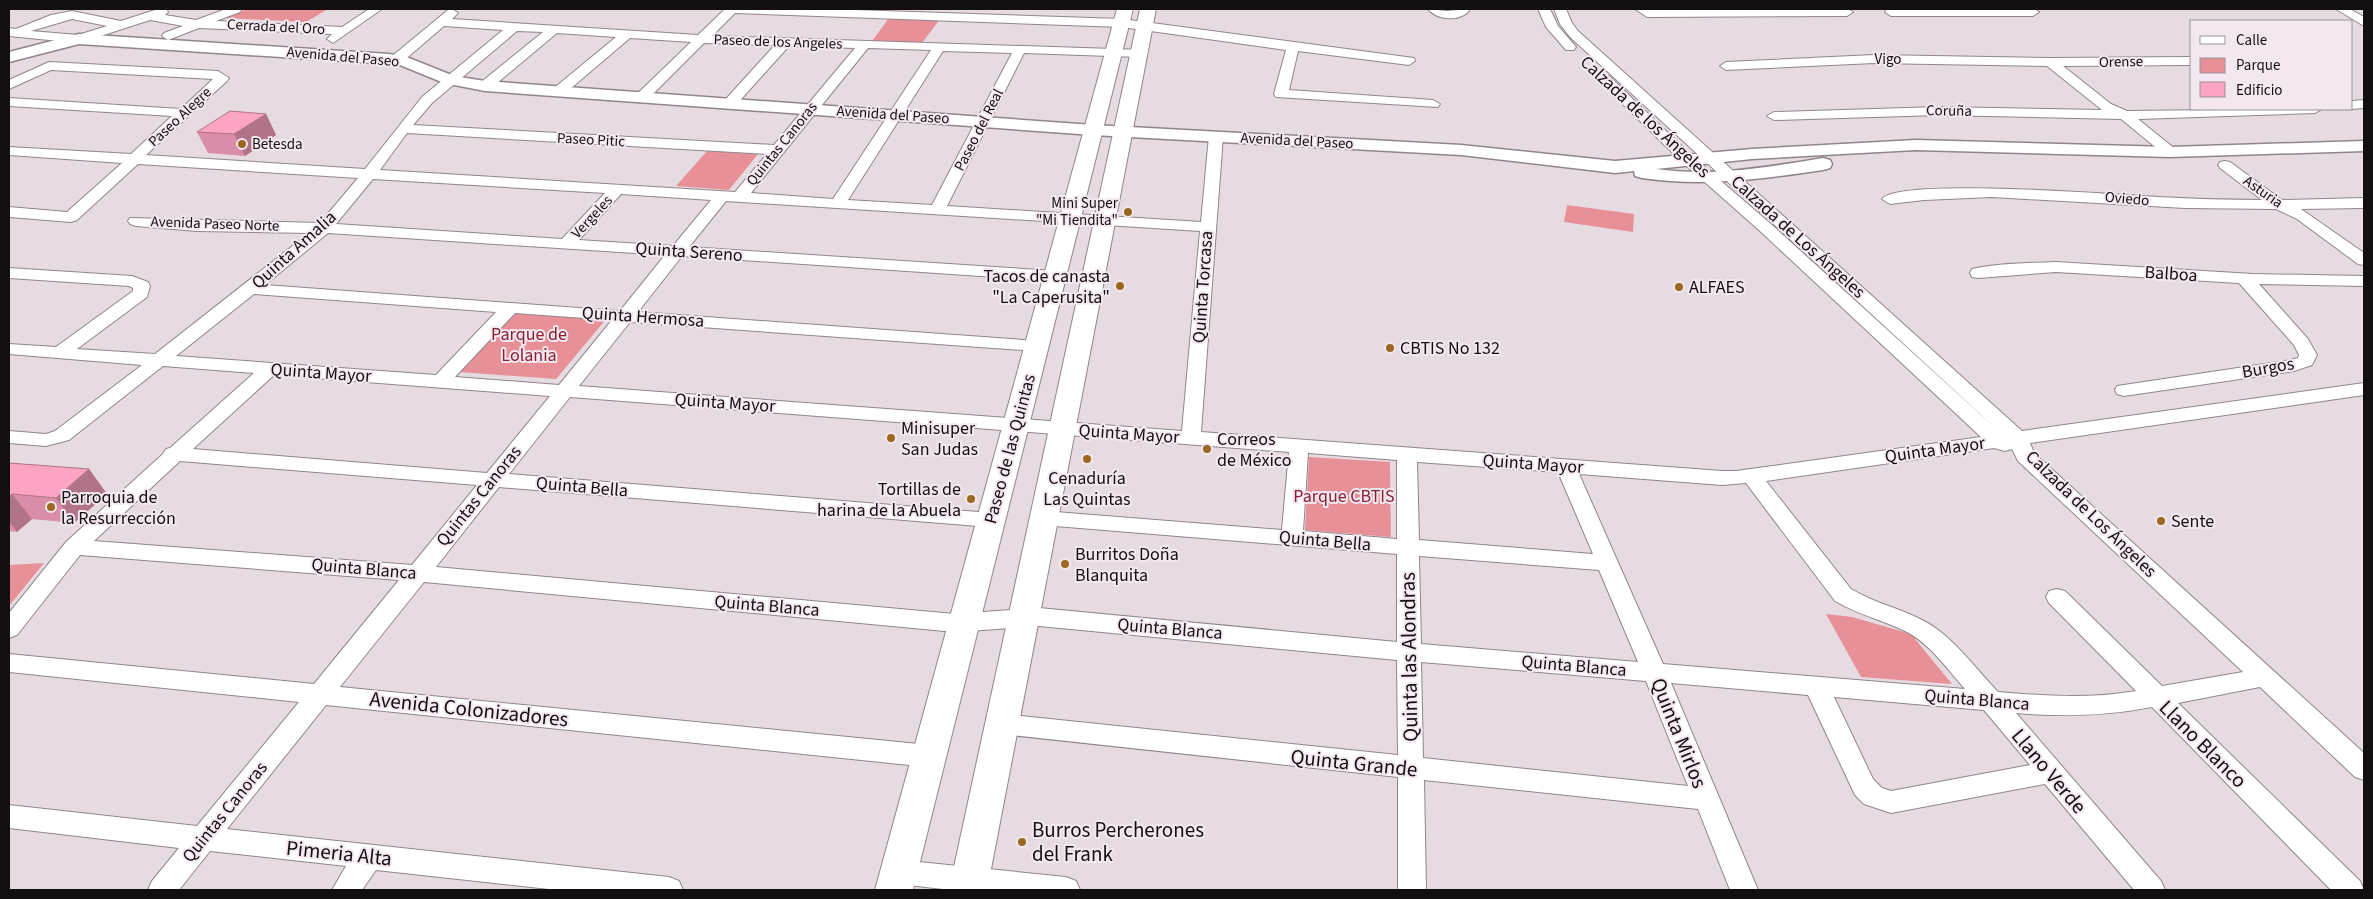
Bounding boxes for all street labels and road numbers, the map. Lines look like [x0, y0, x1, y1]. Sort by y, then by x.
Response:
street label: Cerrada del Oro [226, 14, 326, 40]
street label: Paseo de los Angeles [713, 29, 843, 55]
street label: Avenida del Paseo [286, 42, 400, 72]
street label: Vigo [1875, 49, 1901, 70]
street label: Calzada de los Ángeles [1575, 50, 1715, 184]
street label: Orense [2099, 51, 2143, 73]
street label: Paseo Alegre [144, 82, 216, 152]
street label: Paseo del Real [949, 85, 1009, 175]
street label: Quintas Canoras [741, 97, 823, 191]
street label: Coruña [1926, 100, 1972, 122]
street label: Avenida del Paseo [836, 101, 950, 129]
street label: Paseo Pitic [556, 128, 626, 152]
street label: Avenida del Paseo [1240, 128, 1354, 154]
street label: Calzada de Los Ángeles [1725, 170, 1871, 304]
street label: Asturia [2239, 171, 2287, 213]
street label: Oviedo [2104, 187, 2150, 211]
street label: Vergeles [566, 191, 618, 243]
street label: Quinta Amalia [246, 205, 342, 295]
street label: Avenida Paseo Norte [150, 211, 280, 237]
street label: Quinta Torcasa [1187, 230, 1219, 344]
street label: Quinta Sereno [634, 236, 744, 268]
street label: Balboa [2144, 260, 2198, 288]
street label: Quinta Hermosa [581, 300, 705, 334]
street label: Burgos [2240, 351, 2296, 385]
street label: Quinta Mayor [270, 357, 373, 389]
street label: Paseo de las Quintas [978, 371, 1042, 527]
street label: Quinta Mayor [674, 387, 777, 419]
street label: Quinta Mayor [1078, 418, 1181, 450]
street label: Quinta Mayor [1883, 430, 1987, 469]
street label: Quintas Canoras [430, 440, 528, 552]
street label: Calzada de Los Ángeles [2020, 445, 2162, 583]
street label: Quinta Mayor [1482, 448, 1585, 480]
street label: Quinta Bella [535, 471, 629, 503]
street label: Quinta Bella [1278, 525, 1372, 557]
street label: Quinta Blanca [310, 552, 418, 586]
street label: Quinta las Alondras [1393, 572, 1425, 742]
street label: Quinta Blanca [713, 589, 821, 623]
street label: Quinta Blanca [1116, 612, 1224, 646]
street label: Quinta Blanca [1520, 649, 1628, 683]
street label: Quinta Mirlos [1643, 673, 1715, 793]
street label: Quinta Blanca [1923, 683, 2031, 717]
street label: Avenida Colonizadores [368, 684, 570, 734]
street label: Llano Blanco [2152, 693, 2254, 795]
street label: Llano Verde [2004, 722, 2094, 820]
street label: Quinta Grande [1289, 741, 1419, 785]
street label: Quintas Canoras [176, 756, 274, 868]
street label: Pimeria Alta [285, 833, 393, 873]

